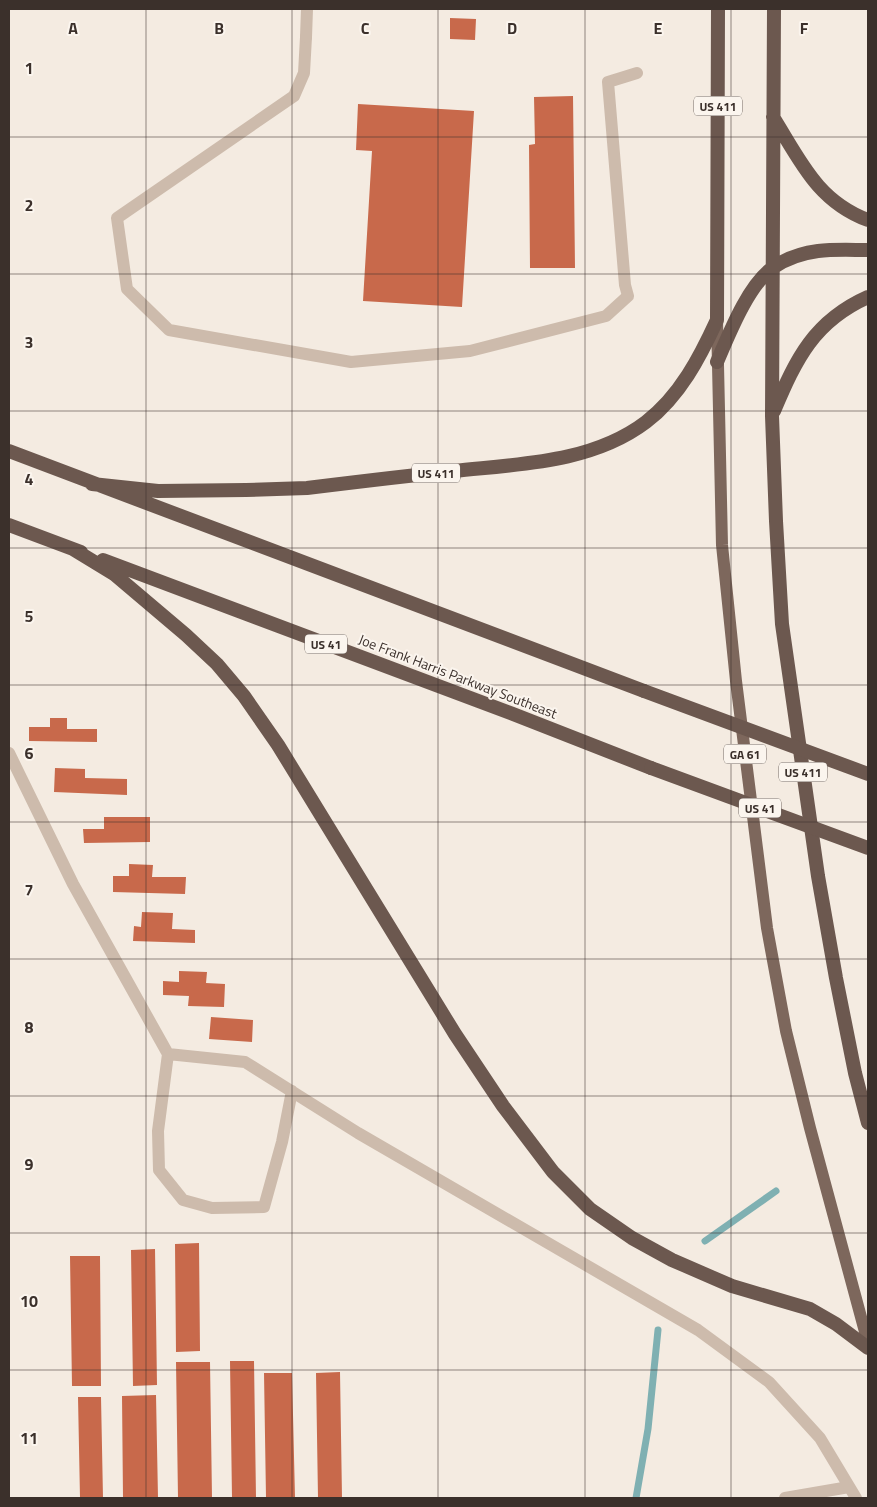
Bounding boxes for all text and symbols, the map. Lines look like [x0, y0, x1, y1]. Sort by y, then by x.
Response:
text: A [68, 16, 78, 40]
text: B [214, 16, 224, 40]
text: C [361, 16, 370, 40]
text: D [507, 16, 517, 40]
text: E [654, 16, 663, 40]
text: F [800, 16, 809, 40]
text: 1 [25, 56, 33, 80]
road number: US 411 [694, 96, 742, 115]
text: 2 [25, 193, 33, 217]
text: 3 [25, 330, 33, 354]
road number: US 411 [412, 463, 460, 482]
text: 4 [25, 467, 34, 491]
text: 5 [25, 604, 34, 628]
street label: Joe Frank Harris Parkway Southeast [356, 628, 560, 724]
road number: US 41 [305, 634, 347, 654]
text: 6 [25, 741, 34, 765]
road number: GA 61 [724, 744, 766, 764]
road number: US 411 [779, 762, 827, 782]
road number: US 41 [739, 798, 781, 818]
text: 7 [25, 878, 33, 902]
text: 8 [25, 1015, 34, 1039]
text: 9 [25, 1152, 34, 1176]
text: 10 [20, 1289, 38, 1313]
text: 11 [20, 1426, 38, 1450]

